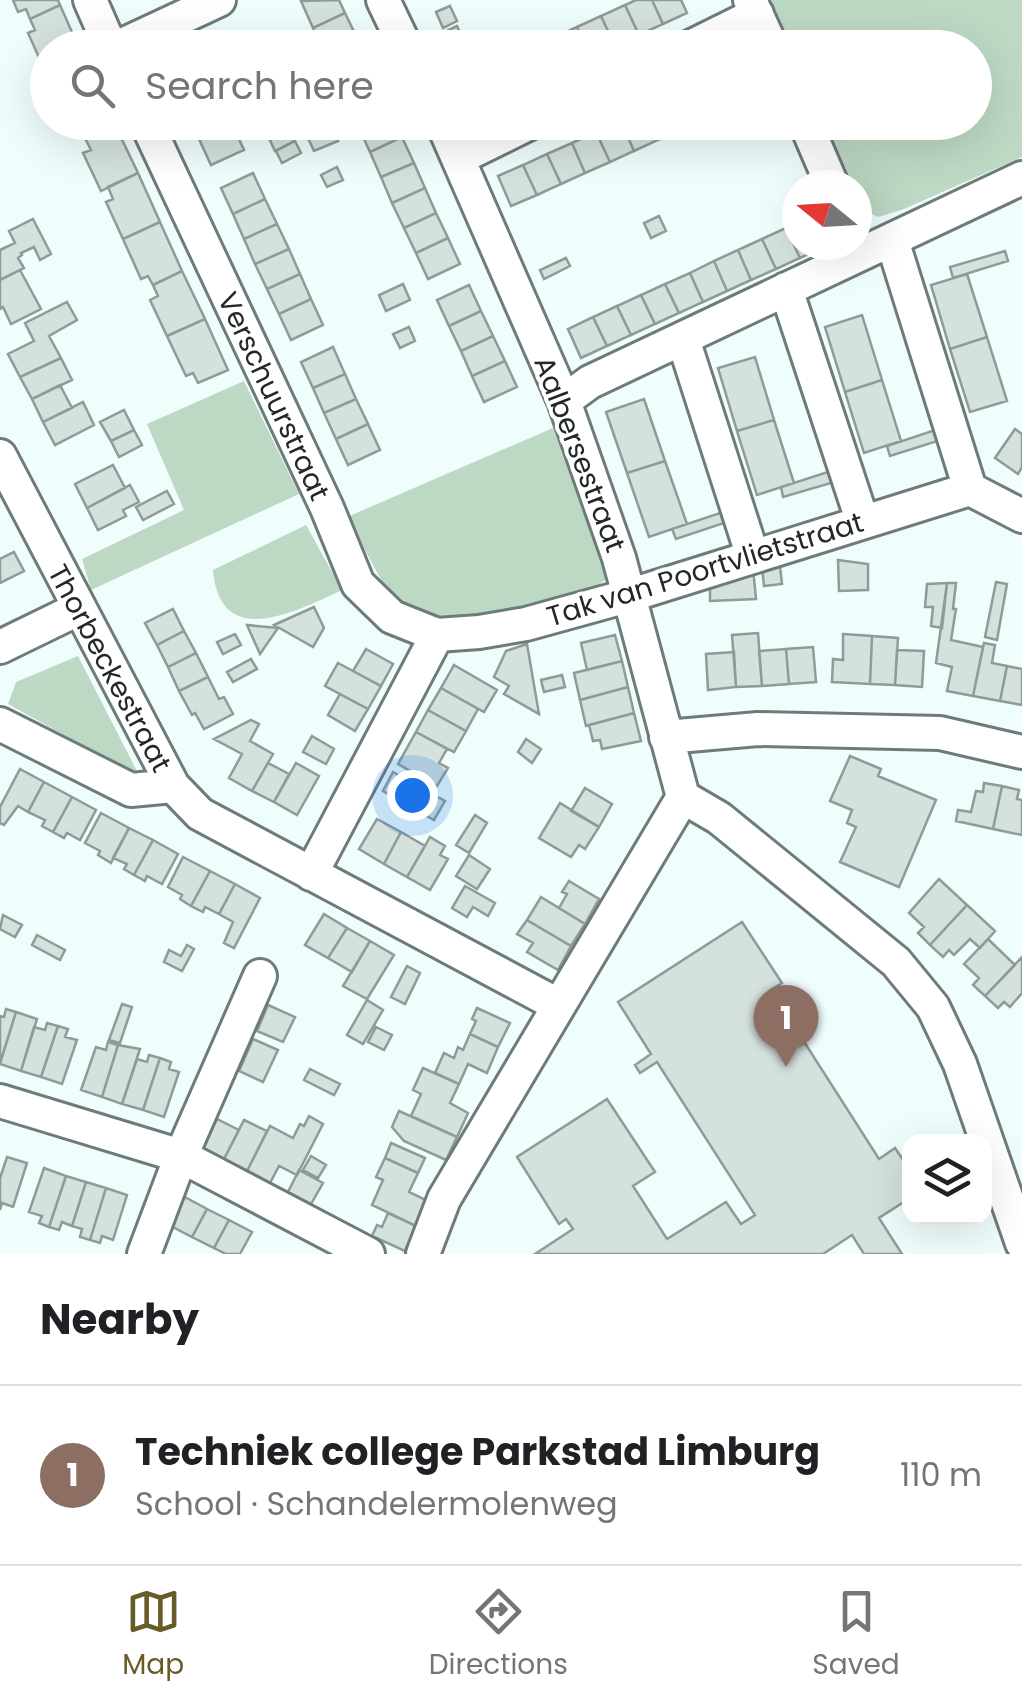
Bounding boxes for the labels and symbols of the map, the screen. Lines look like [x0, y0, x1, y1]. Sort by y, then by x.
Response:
north arrow [782, 170, 872, 260]
street label: Verschuurstraat [208, 286, 339, 507]
street label: Aalbersestraat [524, 351, 635, 558]
street label: Tak van Poortvlietstraat [542, 503, 868, 636]
street label: Thorbeckestraat [38, 558, 181, 779]
your location [387, 770, 438, 821]
pin: 1 [754, 984, 818, 1067]

